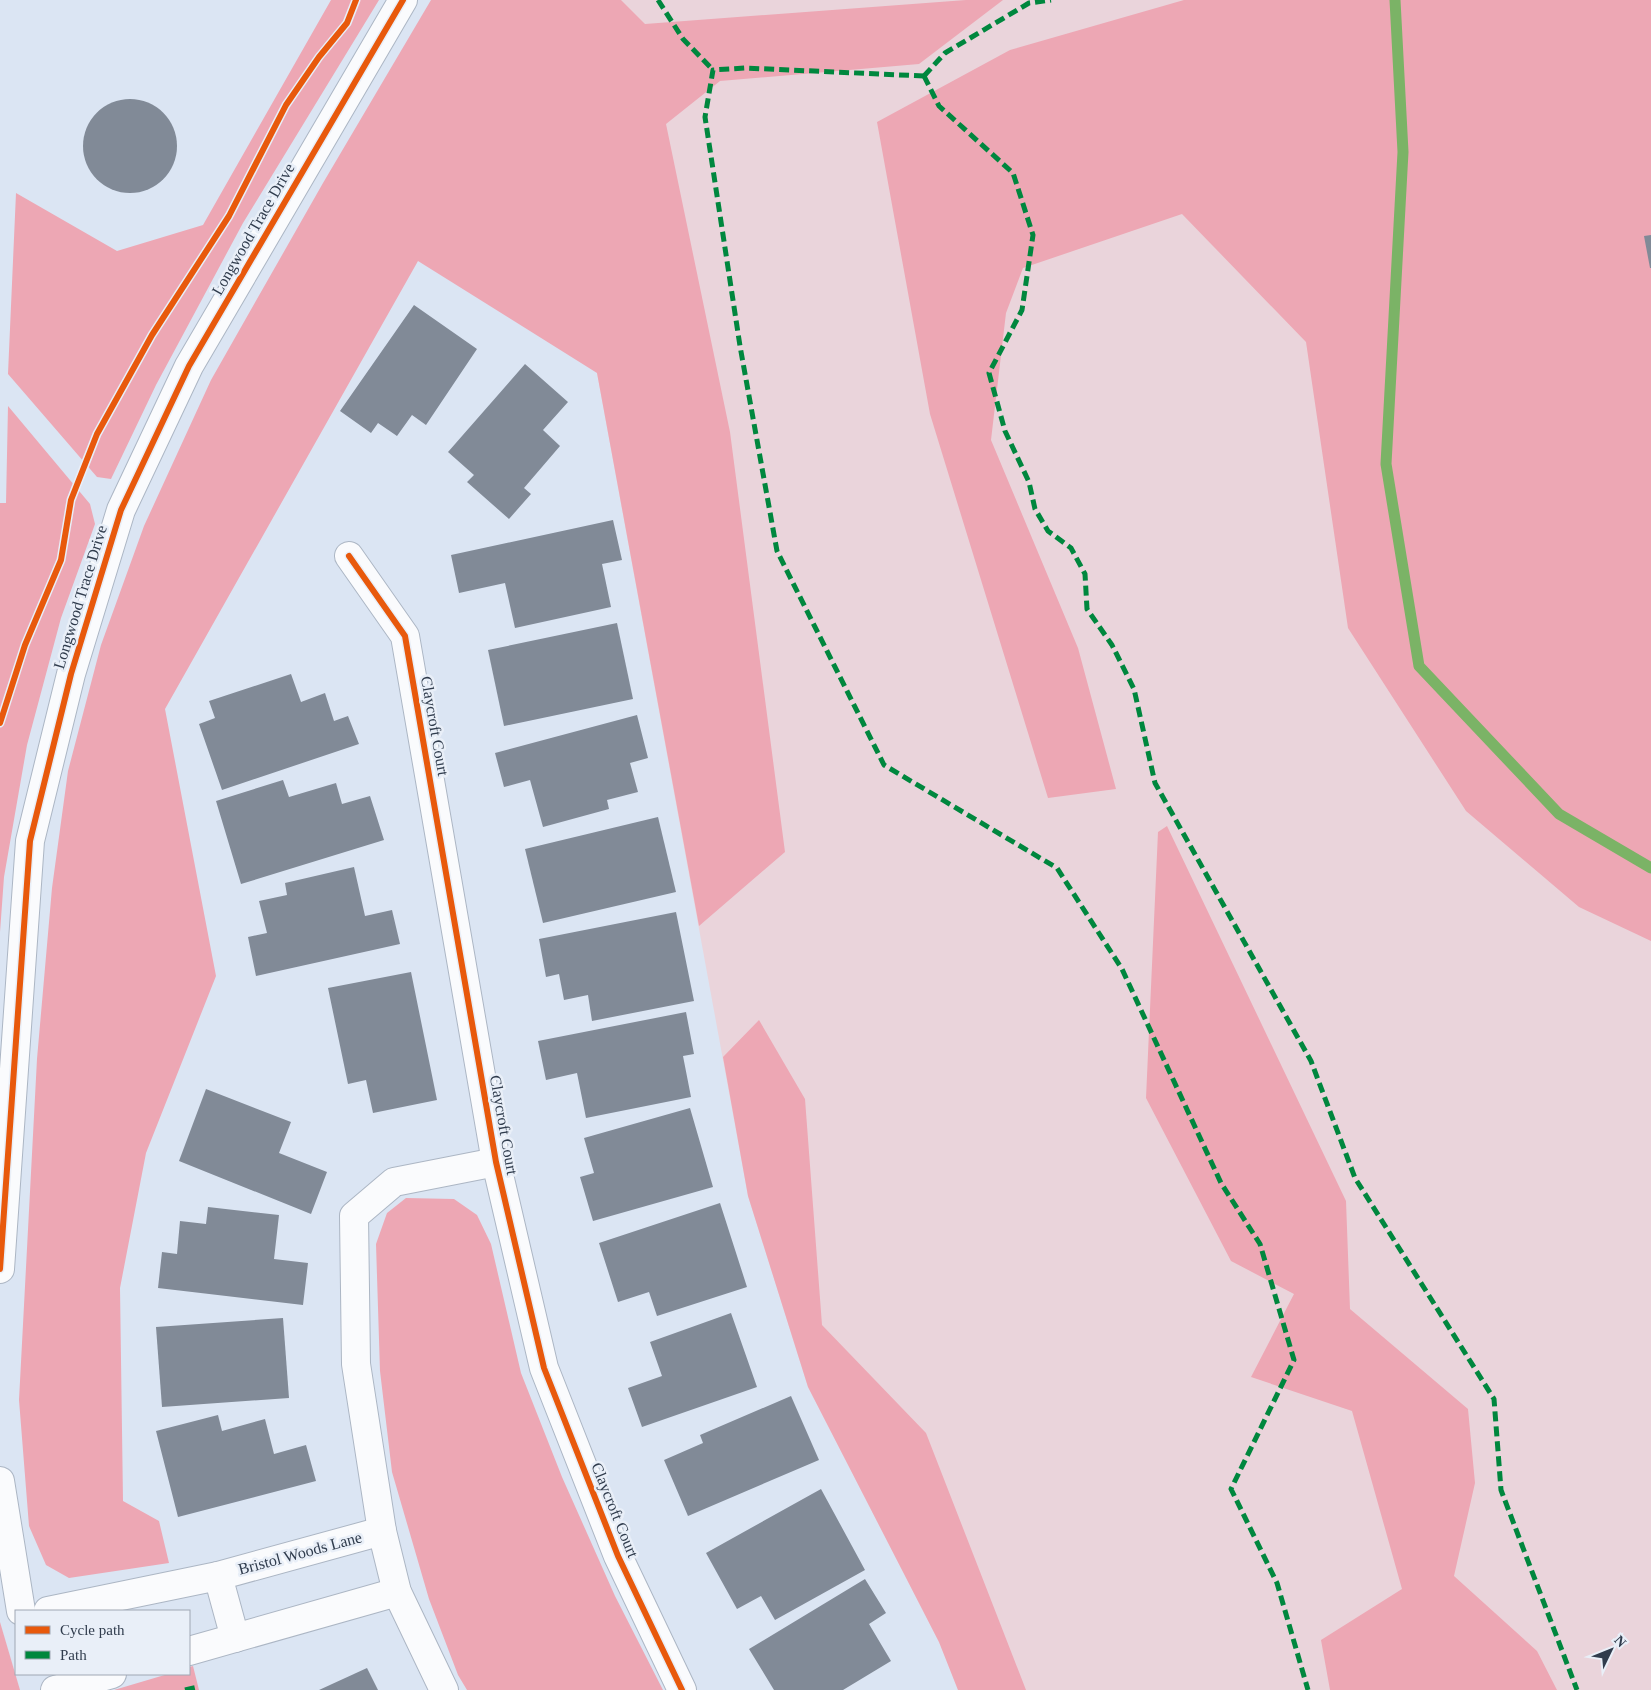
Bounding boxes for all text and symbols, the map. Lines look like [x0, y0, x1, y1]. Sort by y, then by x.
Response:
street label: Longwood Trace Drive [208, 160, 299, 298]
street label: Longwood Trace Drive [50, 523, 111, 671]
street label: Claycroft Court [417, 675, 452, 778]
street label: Claycroft Court [486, 1074, 521, 1177]
street label: Claycroft Court [587, 1460, 642, 1561]
street label: Bristol Woods Lane [236, 1528, 364, 1578]
legend [15, 1610, 190, 1675]
text: Cycle path [60, 1622, 125, 1638]
north arrow [1586, 1625, 1636, 1675]
text: N [1611, 1633, 1629, 1650]
text: Path [60, 1647, 87, 1663]

